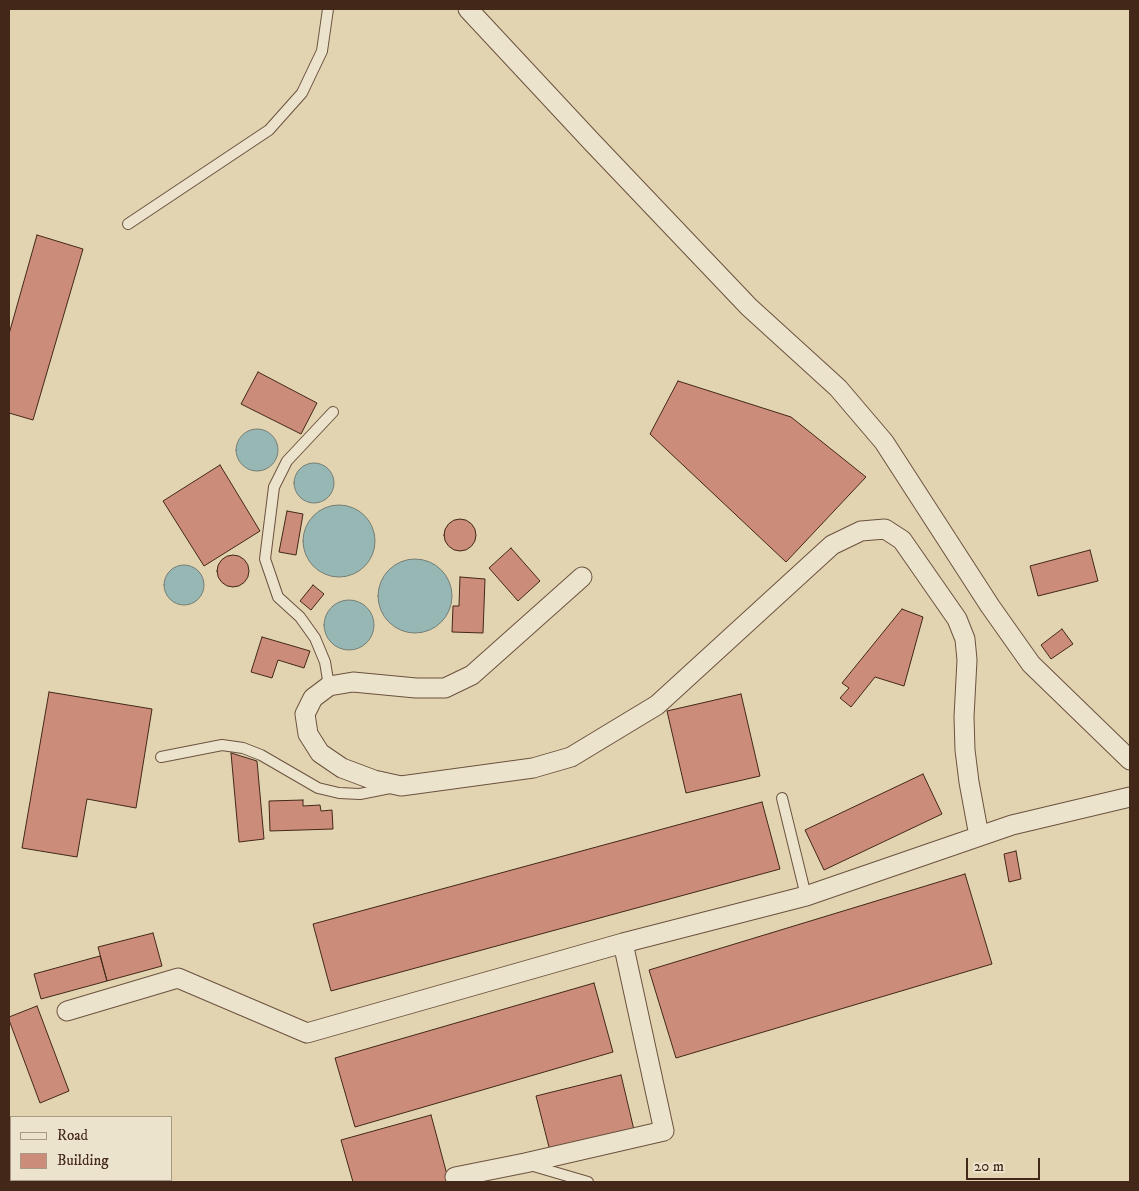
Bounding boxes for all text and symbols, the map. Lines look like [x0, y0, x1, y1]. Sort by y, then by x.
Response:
legend [10, 1116, 172, 1181]
text: Road [57, 1126, 88, 1145]
scale bar [969, 1148, 1043, 1180]
text: Building [57, 1151, 109, 1170]
text: 20 m [974, 1157, 1004, 1176]

